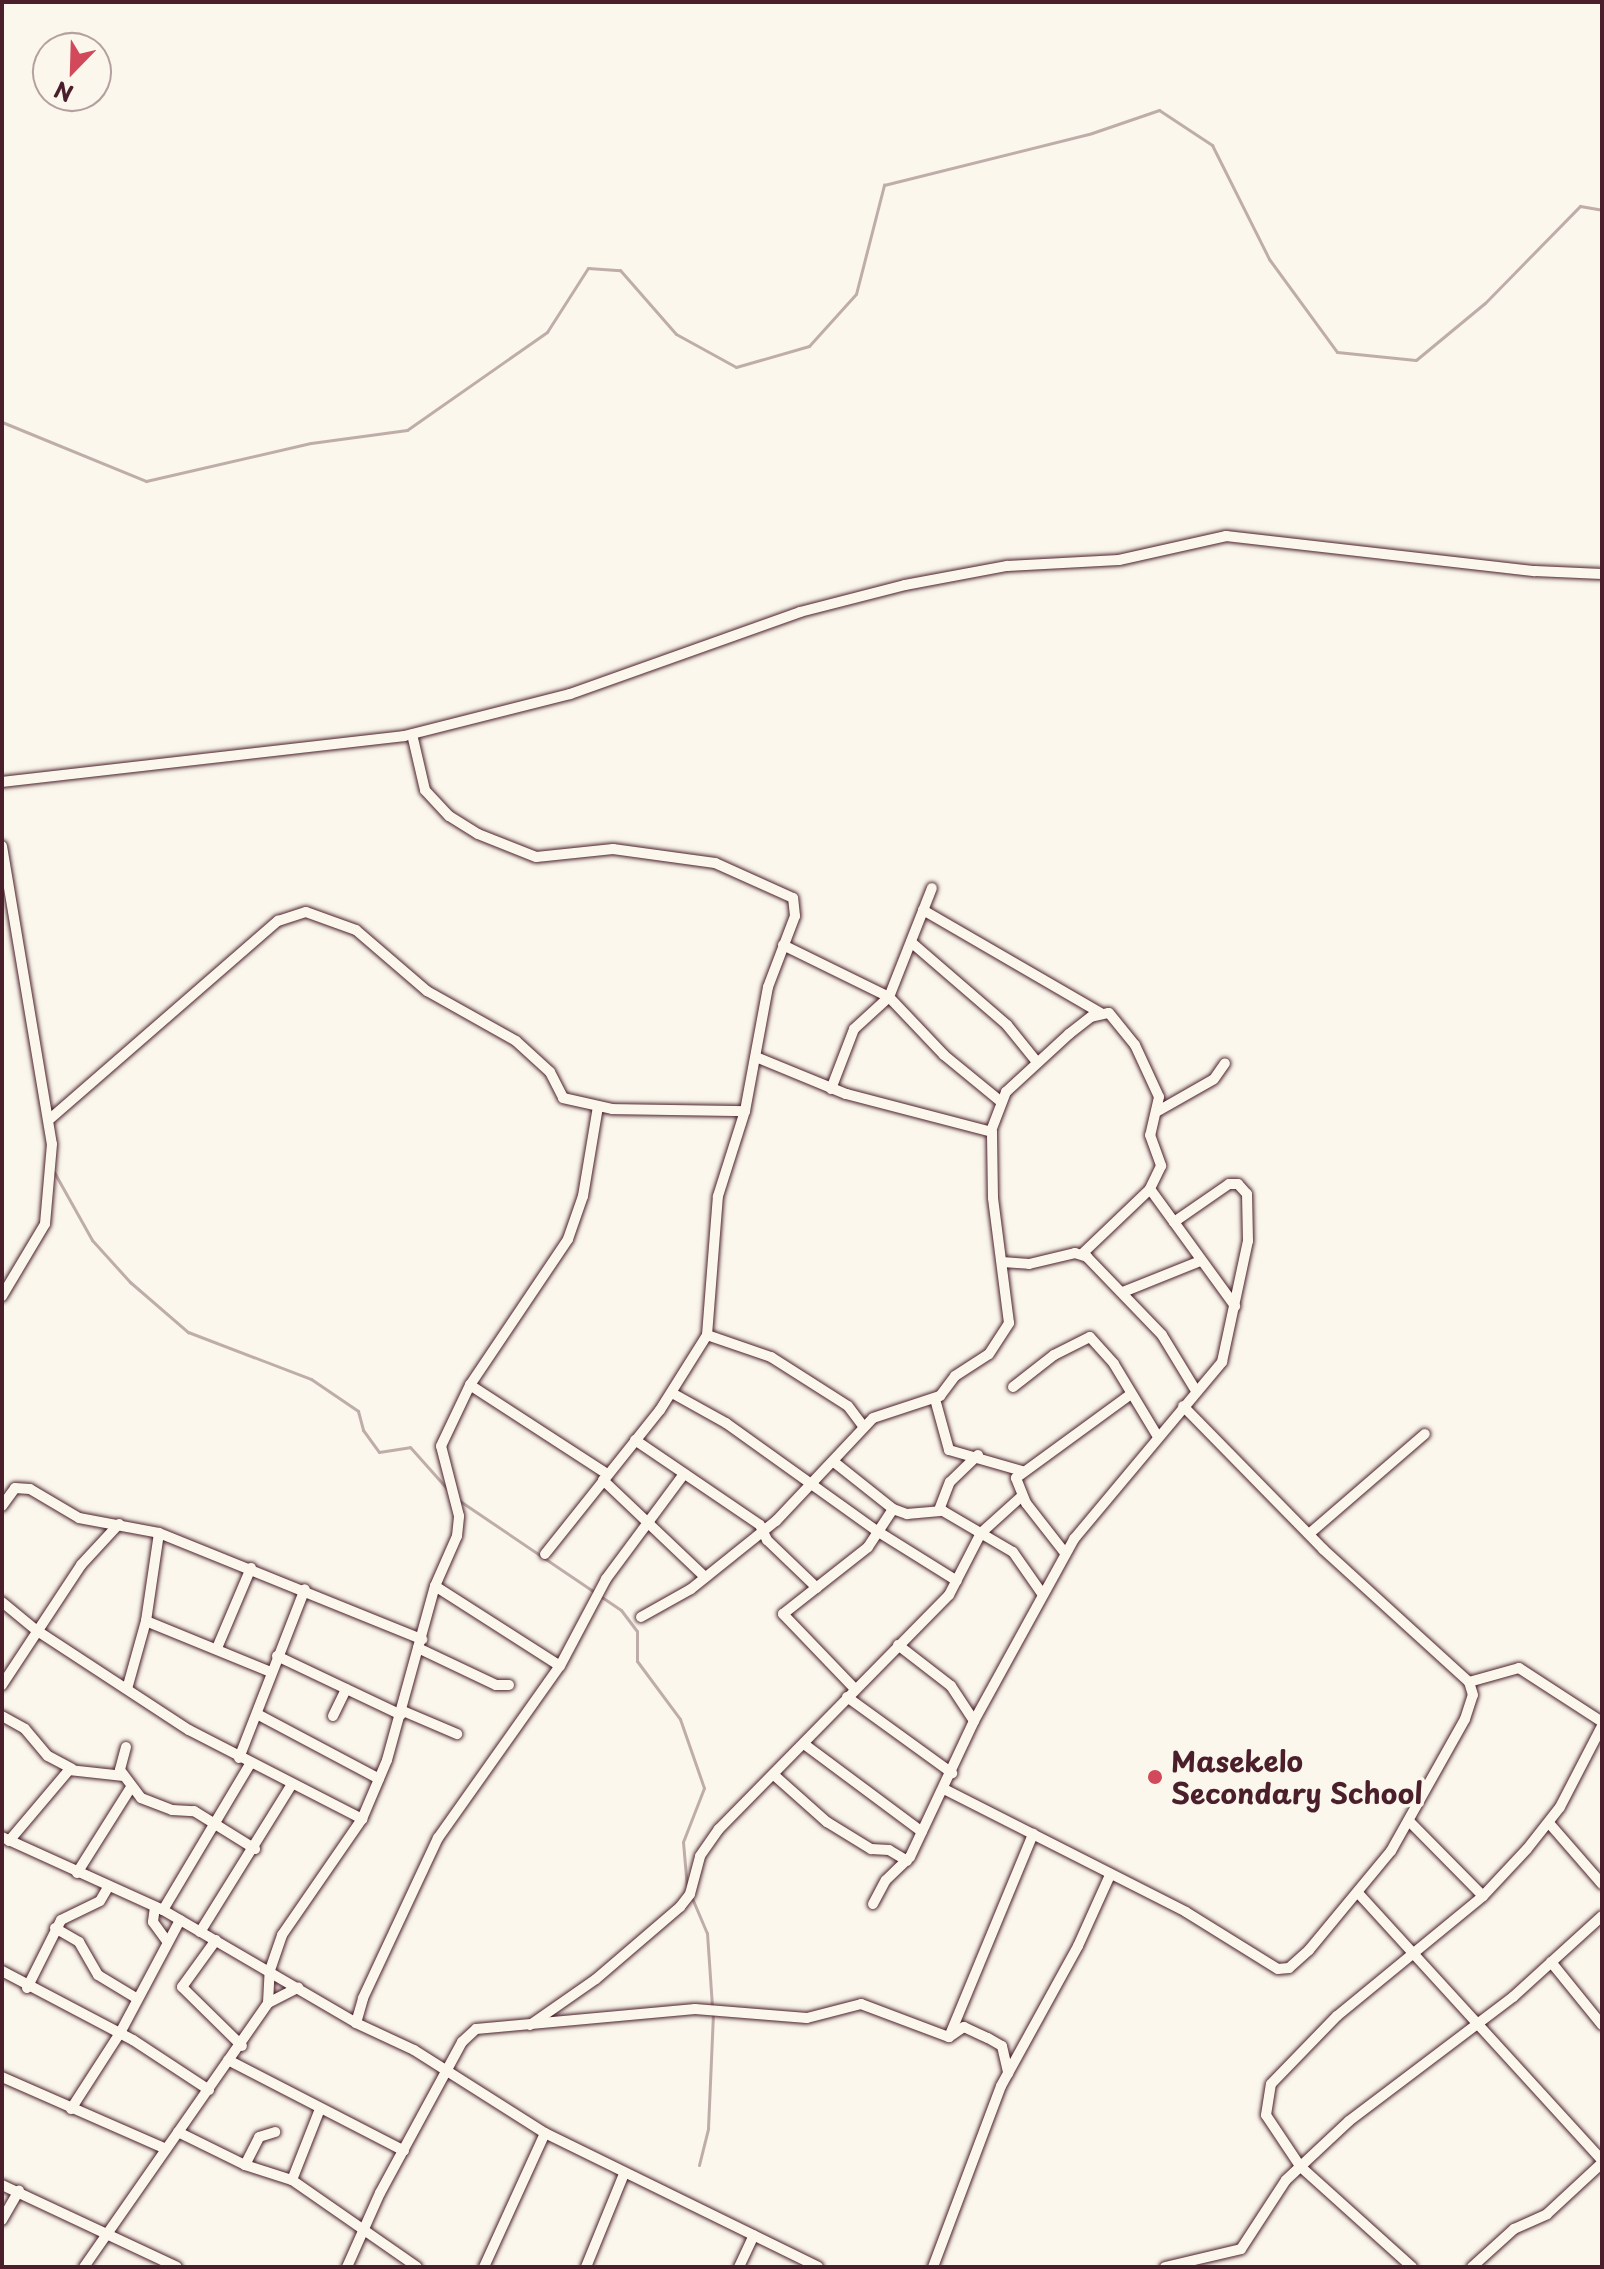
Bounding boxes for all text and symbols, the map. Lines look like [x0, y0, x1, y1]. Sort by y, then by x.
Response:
north arrow [32, 32, 112, 112]
text: N [49, 74, 78, 111]
place label: Masekelo Secondary School [1171, 1744, 1423, 1810]
marker: Masekelo Secondary School [1146, 1768, 1164, 1786]

